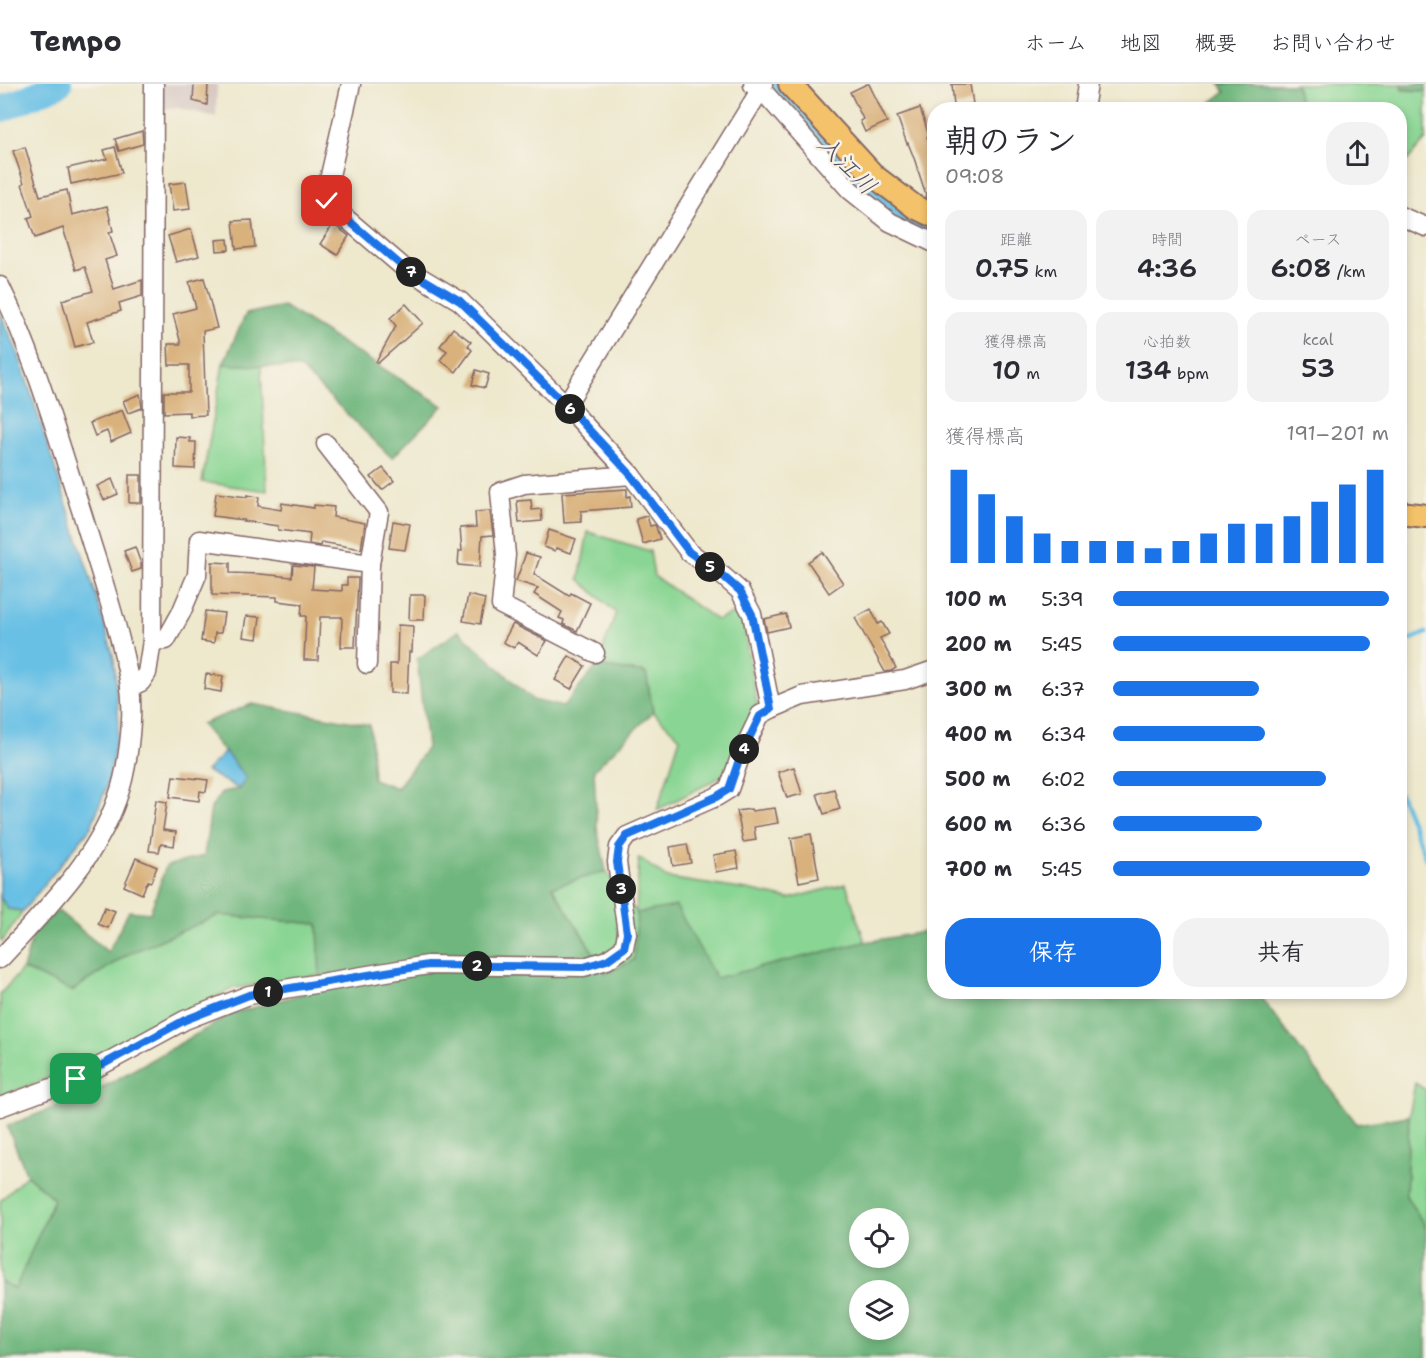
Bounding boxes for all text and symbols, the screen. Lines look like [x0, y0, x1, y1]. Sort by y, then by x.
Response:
text: Tempo [30, 22, 122, 60]
text: ホーム [1025, 29, 1087, 57]
text: 地図 [1120, 29, 1162, 57]
text: 概要 [1195, 29, 1237, 57]
text: お問い合わせ [1270, 29, 1396, 57]
text: 朝のラン [945, 118, 1077, 163]
button: share [1326, 122, 1389, 185]
water label: 入江川 [810, 128, 884, 202]
text: 09:08 [945, 163, 1005, 189]
pin [301, 175, 352, 226]
icon: check [310, 184, 343, 217]
text: 距離 [1000, 229, 1032, 250]
text: 時間 [1151, 229, 1183, 250]
text: ペース [1294, 229, 1342, 250]
text: 0.75 [975, 250, 1029, 285]
text: 4:36 [1137, 250, 1197, 285]
text: 6:08 [1270, 250, 1332, 285]
pin: 7 [396, 257, 426, 287]
text: 7 [405, 261, 417, 282]
text: km [1029, 261, 1057, 282]
text: /km [1332, 261, 1366, 282]
text: kcal [1302, 329, 1334, 350]
text: 獲得標高 [984, 331, 1048, 352]
text: 心拍数 [1143, 331, 1191, 352]
text: 53 [1301, 350, 1335, 385]
text: 10 [992, 352, 1021, 387]
text: 134 [1125, 352, 1171, 387]
text: m [1021, 363, 1040, 384]
text: bpm [1171, 363, 1209, 384]
pin: 6 [555, 394, 585, 424]
text: 6 [564, 398, 576, 419]
text: 191–201 m [1287, 420, 1389, 446]
text: 獲得標高 [945, 423, 1025, 449]
pin: 5 [695, 552, 725, 582]
text: 5 [705, 556, 715, 577]
text: 100 m [945, 586, 1007, 612]
text: 5:39 [1041, 586, 1084, 612]
text: 200 m [945, 631, 1012, 657]
text: 5:45 [1041, 631, 1082, 657]
text: 300 m [945, 676, 1012, 702]
text: 6:37 [1041, 676, 1085, 702]
text: 400 m [945, 721, 1012, 747]
text: 6:34 [1041, 721, 1086, 747]
pin: 4 [729, 734, 759, 764]
text: 4 [738, 738, 750, 759]
text: 500 m [945, 766, 1011, 792]
text: 6:02 [1041, 766, 1086, 792]
text: 600 m [945, 811, 1012, 837]
text: 6:36 [1041, 811, 1086, 837]
text: 700 m [945, 856, 1012, 882]
text: 5:45 [1041, 856, 1082, 882]
pin: 3 [606, 874, 636, 904]
text: 3 [615, 878, 627, 899]
button: 保存 [945, 918, 1161, 987]
button: 共有 [1173, 918, 1389, 987]
pin: 2 [462, 951, 492, 981]
text: 2 [471, 955, 483, 976]
pin: 1 [253, 977, 283, 1007]
text: 1 [264, 981, 272, 1002]
pin [50, 1053, 101, 1104]
icon: arrive [59, 1062, 92, 1095]
map controls [849, 1208, 909, 1340]
button: locate [849, 1208, 909, 1268]
button: layers [849, 1280, 909, 1340]

